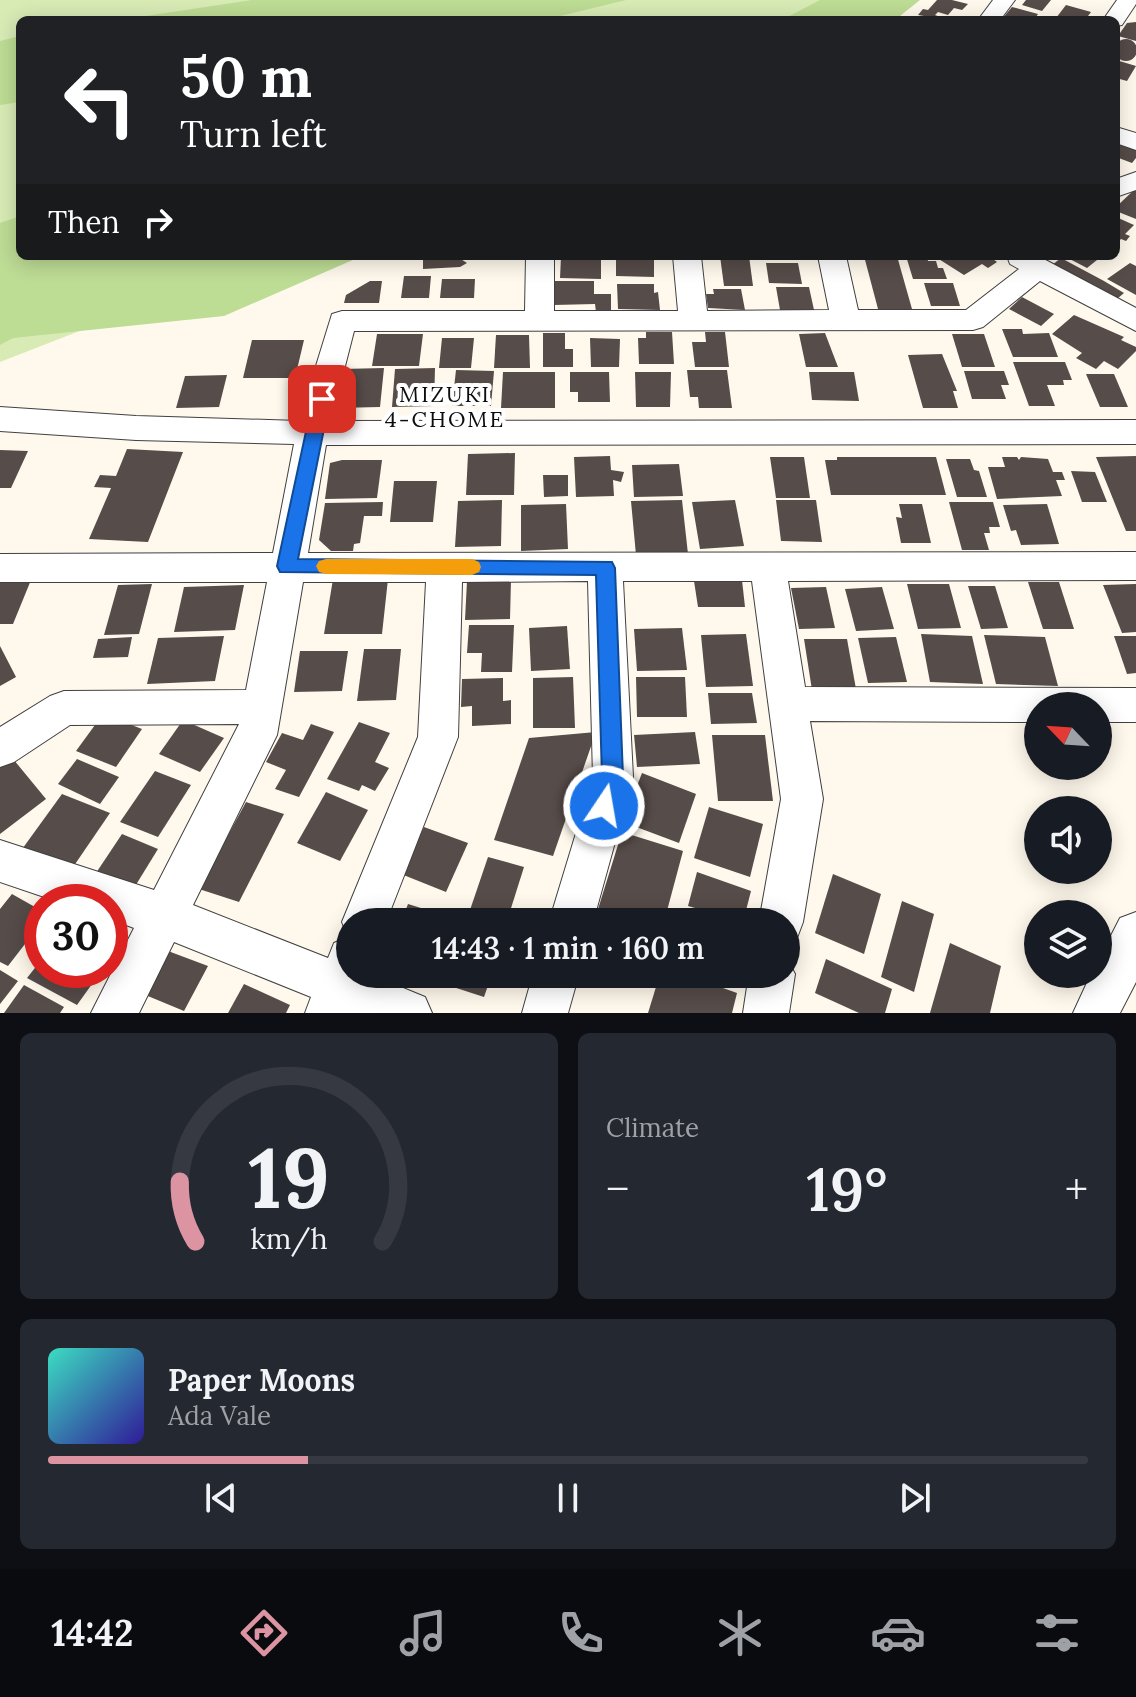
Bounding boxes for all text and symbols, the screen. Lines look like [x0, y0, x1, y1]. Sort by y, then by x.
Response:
text: 50 m [180, 41, 312, 112]
icon: left [48, 48, 152, 152]
text: Turn left [180, 111, 327, 157]
icon: right [136, 200, 180, 244]
text: Then [48, 203, 120, 241]
pin [288, 365, 356, 433]
icon: arrive [300, 377, 344, 421]
district label: MIZUKI 4-CHOME [385, 380, 505, 433]
north arrow [1024, 692, 1112, 780]
map controls [1024, 692, 1112, 988]
position arrow [562, 764, 646, 848]
button: sound [1024, 796, 1112, 884]
speed limit sign: 30 [24, 884, 128, 988]
button: layers [1024, 900, 1112, 988]
text: 14:43 · 1 min · 160 m [432, 929, 704, 967]
text: Climate [606, 1111, 699, 1144]
text: 19 [248, 1124, 330, 1231]
text: 19° [806, 1151, 888, 1227]
text: − [606, 1161, 629, 1217]
text: + [1065, 1161, 1088, 1217]
text: km/h [250, 1220, 328, 1257]
text: Paper Moons [168, 1361, 355, 1399]
text: Ada Vale [168, 1399, 271, 1432]
icon: previous [199, 1476, 243, 1520]
icon: pause [546, 1476, 590, 1520]
icon: next [893, 1476, 937, 1520]
icon: directions [236, 1605, 292, 1661]
icon: music [395, 1605, 451, 1661]
icon: phone [553, 1605, 609, 1661]
icon: climate [712, 1605, 768, 1661]
icon: car [870, 1605, 926, 1661]
icon: filters [1029, 1605, 1085, 1661]
text: 14:42 [51, 1610, 133, 1656]

